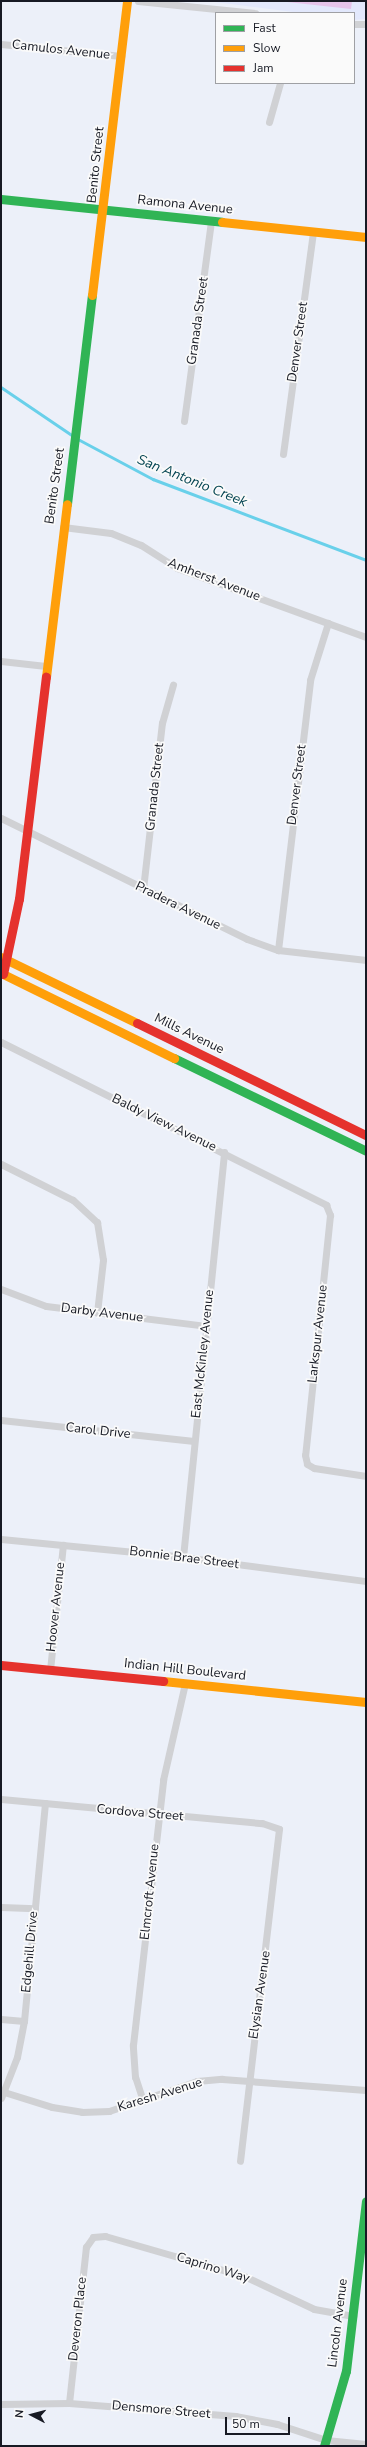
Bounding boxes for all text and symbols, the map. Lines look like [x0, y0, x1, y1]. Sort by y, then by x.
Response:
legend [215, 12, 355, 84]
text: Fast [253, 20, 276, 36]
street label: Camulos Avenue [11, 37, 111, 63]
text: Slow [253, 40, 281, 56]
text: Jam [253, 60, 274, 76]
street label: Benito Street [84, 126, 108, 204]
street label: Ramona Avenue [137, 192, 233, 218]
street label: Granada Street [184, 276, 212, 366]
street label: Denver Street [285, 301, 311, 383]
street label: Benito Street [42, 447, 68, 525]
water label: San Antonio Creek [135, 451, 249, 511]
street label: Amherst Avenue [166, 555, 262, 605]
street label: Granada Street [143, 742, 167, 832]
street label: Denver Street [284, 744, 310, 826]
street label: Pradera Avenue [133, 879, 223, 933]
street label: Mills Avenue [152, 1010, 226, 1058]
street label: Baldy View Avenue [109, 1091, 219, 1155]
street label: Larkspur Avenue [305, 1284, 331, 1384]
street label: East McKinley Avenue [189, 1289, 217, 1419]
street label: Darby Avenue [60, 1300, 144, 1326]
street label: Carol Drive [65, 1420, 131, 1442]
street label: Bonnie Brae Street [128, 1544, 240, 1572]
street label: Hoover Avenue [44, 1561, 68, 1653]
street label: Indian Hill Boulevard [123, 1656, 247, 1684]
street label: Cordova Street [96, 1801, 184, 1825]
street label: Elmcroft Avenue [137, 1843, 163, 1941]
street label: Edgehill Drive [19, 1911, 41, 1993]
street label: Elysian Avenue [246, 1950, 274, 2040]
street label: Karesh Avenue [116, 2075, 204, 2115]
street label: Caprino Way [175, 2249, 251, 2287]
street label: Deveron Place [66, 2276, 90, 2362]
street label: Lincoln Avenue [325, 2278, 351, 2368]
north arrow [12, 2395, 52, 2435]
street label: Densmore Street [111, 2398, 211, 2422]
text: N [12, 2409, 27, 2419]
scale bar [227, 2409, 292, 2435]
text: 50 m [232, 2416, 260, 2432]

